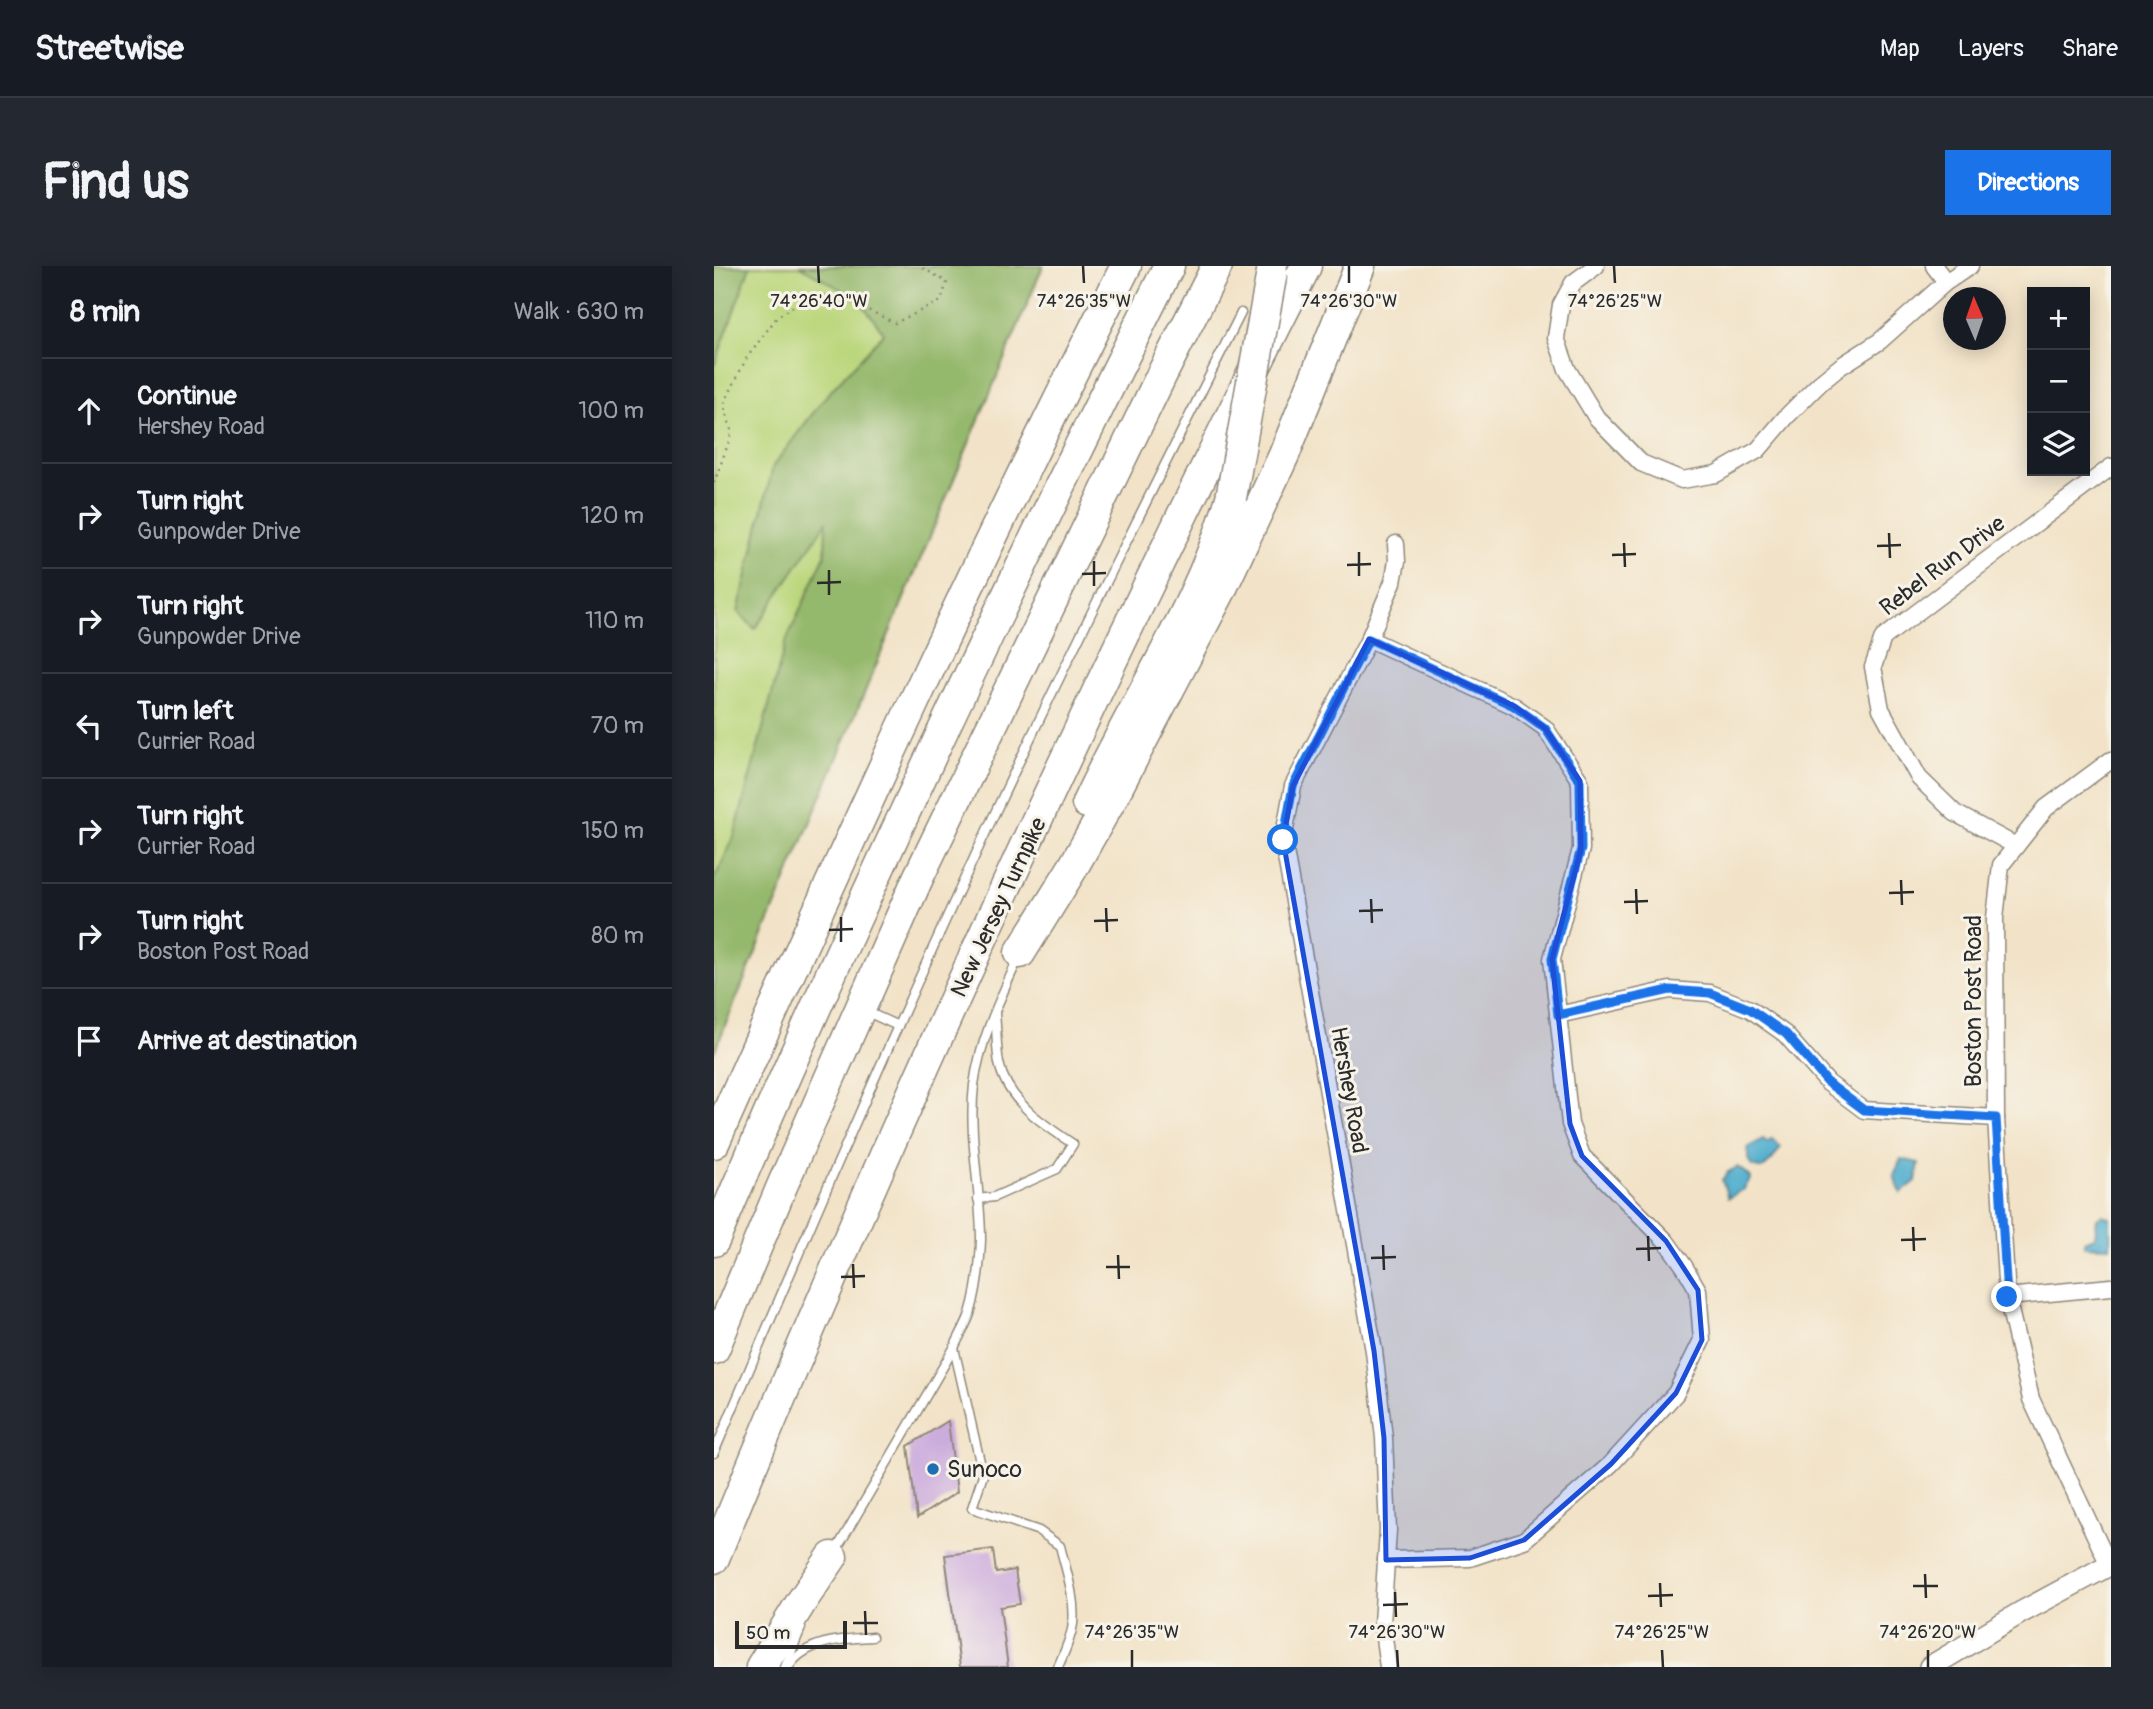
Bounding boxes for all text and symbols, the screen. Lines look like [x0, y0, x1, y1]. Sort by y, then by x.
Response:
text: Streetwise [35, 28, 184, 69]
text: Map [1880, 34, 1920, 63]
text: Layers [1958, 34, 2024, 63]
text: Share [2062, 34, 2118, 63]
button: Directions [1945, 150, 2111, 215]
text: Find us [42, 152, 189, 213]
north arrow [1943, 287, 2006, 350]
map controls [2027, 287, 2090, 476]
button: + [2027, 287, 2090, 350]
text: 74°26'40"W [770, 290, 868, 313]
text: 74°26'35"W [1037, 290, 1131, 313]
text: 74°26'30"W [1301, 290, 1397, 313]
text: 74°26'25"W [1568, 290, 1662, 313]
text: 8 min [70, 293, 140, 330]
text: Walk · 630 m [514, 297, 644, 326]
button: − [2027, 350, 2090, 413]
text: Continue [137, 380, 237, 412]
icon: ahead [70, 392, 108, 430]
text: 100 m [578, 396, 644, 425]
text: Hershey Road [137, 412, 265, 441]
button: layers [2027, 413, 2090, 476]
text: Turn right [137, 485, 243, 517]
icon: right [70, 497, 108, 535]
text: 120 m [581, 501, 644, 530]
street label: Rebel Run Drive [1874, 508, 2011, 622]
text: Gunpowder Drive [137, 517, 300, 546]
text: Turn right [137, 590, 243, 622]
icon: right [70, 602, 108, 640]
text: 110 m [585, 606, 644, 635]
text: Gunpowder Drive [137, 622, 300, 651]
text: Turn left [137, 695, 233, 727]
icon: left [70, 707, 108, 745]
text: 70 m [591, 711, 644, 740]
text: Currier Road [137, 727, 255, 756]
text: Turn right [137, 800, 243, 832]
icon: right [70, 812, 108, 850]
street label: New Jersey Turnpike [944, 812, 1053, 1002]
text: 150 m [581, 816, 644, 845]
route start [1267, 824, 1298, 855]
text: Currier Road [137, 832, 255, 861]
text: Turn right [137, 905, 243, 937]
street label: Boston Post Road [1959, 915, 1988, 1087]
icon: right [70, 917, 108, 955]
text: 80 m [591, 921, 644, 950]
text: Boston Post Road [137, 937, 309, 966]
icon: arrive [70, 1022, 108, 1060]
text: Arrive at destination [137, 1025, 357, 1057]
street label: Hershey Road [1324, 1025, 1375, 1156]
route end [1991, 1281, 2022, 1312]
place label: Sunoco [947, 1455, 1022, 1484]
marker: Sunoco [925, 1461, 941, 1477]
scale bar [735, 1618, 847, 1650]
text: 50 m [746, 1621, 790, 1645]
text: 74°26'35"W [1085, 1621, 1179, 1644]
text: 74°26'30"W [1349, 1621, 1445, 1644]
text: 74°26'25"W [1615, 1621, 1709, 1644]
text: 74°26'20"W [1880, 1621, 1976, 1644]

